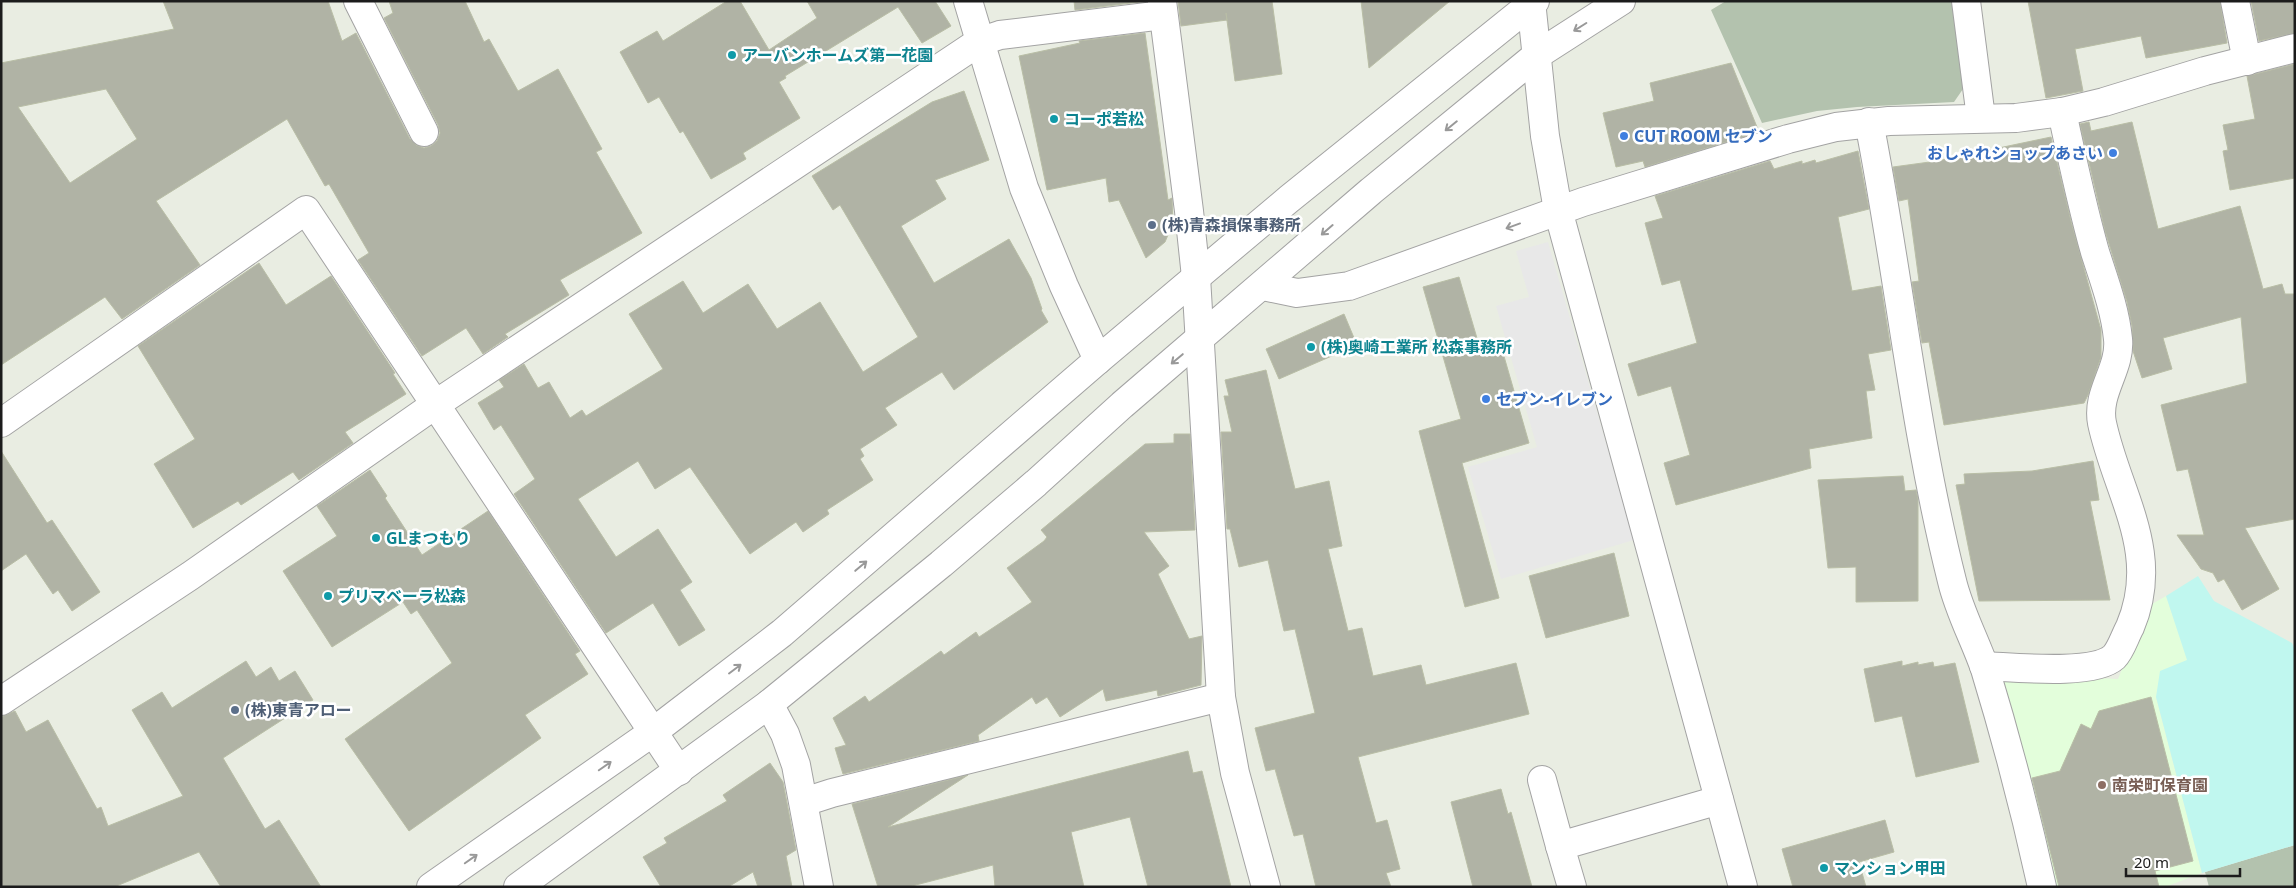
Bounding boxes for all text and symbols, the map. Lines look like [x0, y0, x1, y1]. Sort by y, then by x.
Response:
one-way arrow [1573, 22, 1587, 32]
place label: アーバンホームズ第一花園 [742, 44, 933, 66]
marker: アーバンホームズ第一花園 [726, 49, 738, 61]
place label: コーポ若松 [1064, 108, 1144, 130]
marker: コーポ若松 [1048, 113, 1060, 125]
one-way arrow [1445, 120, 1458, 131]
place label: CUT ROOM セブン [1634, 125, 1773, 147]
marker: CUT ROOM セブン [1618, 130, 1630, 142]
place label: おしゃれショップあさい [1927, 142, 2103, 164]
marker: おしゃれショップあさい [2107, 147, 2119, 159]
place label: (株)青森損保事務所 [1162, 214, 1301, 236]
marker: (株)青森損保事務所 [1146, 219, 1158, 231]
one-way arrow [1505, 222, 1521, 231]
one-way arrow [1320, 225, 1333, 236]
place label: (株)奥崎工業所 松森事務所 [1321, 336, 1512, 358]
marker: (株)奥崎工業所 松森事務所 [1305, 341, 1317, 353]
one-way arrow [1171, 353, 1184, 364]
place label: セブン-イレブン [1496, 388, 1613, 410]
marker: セブン-イレブン [1480, 393, 1492, 405]
place label: GLまつもり [386, 527, 471, 549]
marker: GLまつもり [370, 532, 382, 544]
one-way arrow [854, 561, 867, 572]
place label: プリマベーラ松森 [338, 585, 466, 607]
marker: プリマベーラ松森 [322, 590, 334, 602]
one-way arrow [728, 664, 742, 674]
place label: (株)東青アロー [245, 699, 352, 721]
marker: (株)東青アロー [229, 704, 241, 716]
one-way arrow [597, 761, 611, 771]
place label: 南栄町保育園 [2112, 774, 2208, 796]
marker: 南栄町保育園 [2096, 779, 2108, 791]
scale bar [2126, 846, 2240, 878]
text: 20 m [2134, 852, 2169, 872]
one-way arrow [464, 854, 478, 864]
place label: マンション甲田 [1834, 857, 1946, 879]
marker: マンション甲田 [1818, 862, 1830, 874]

